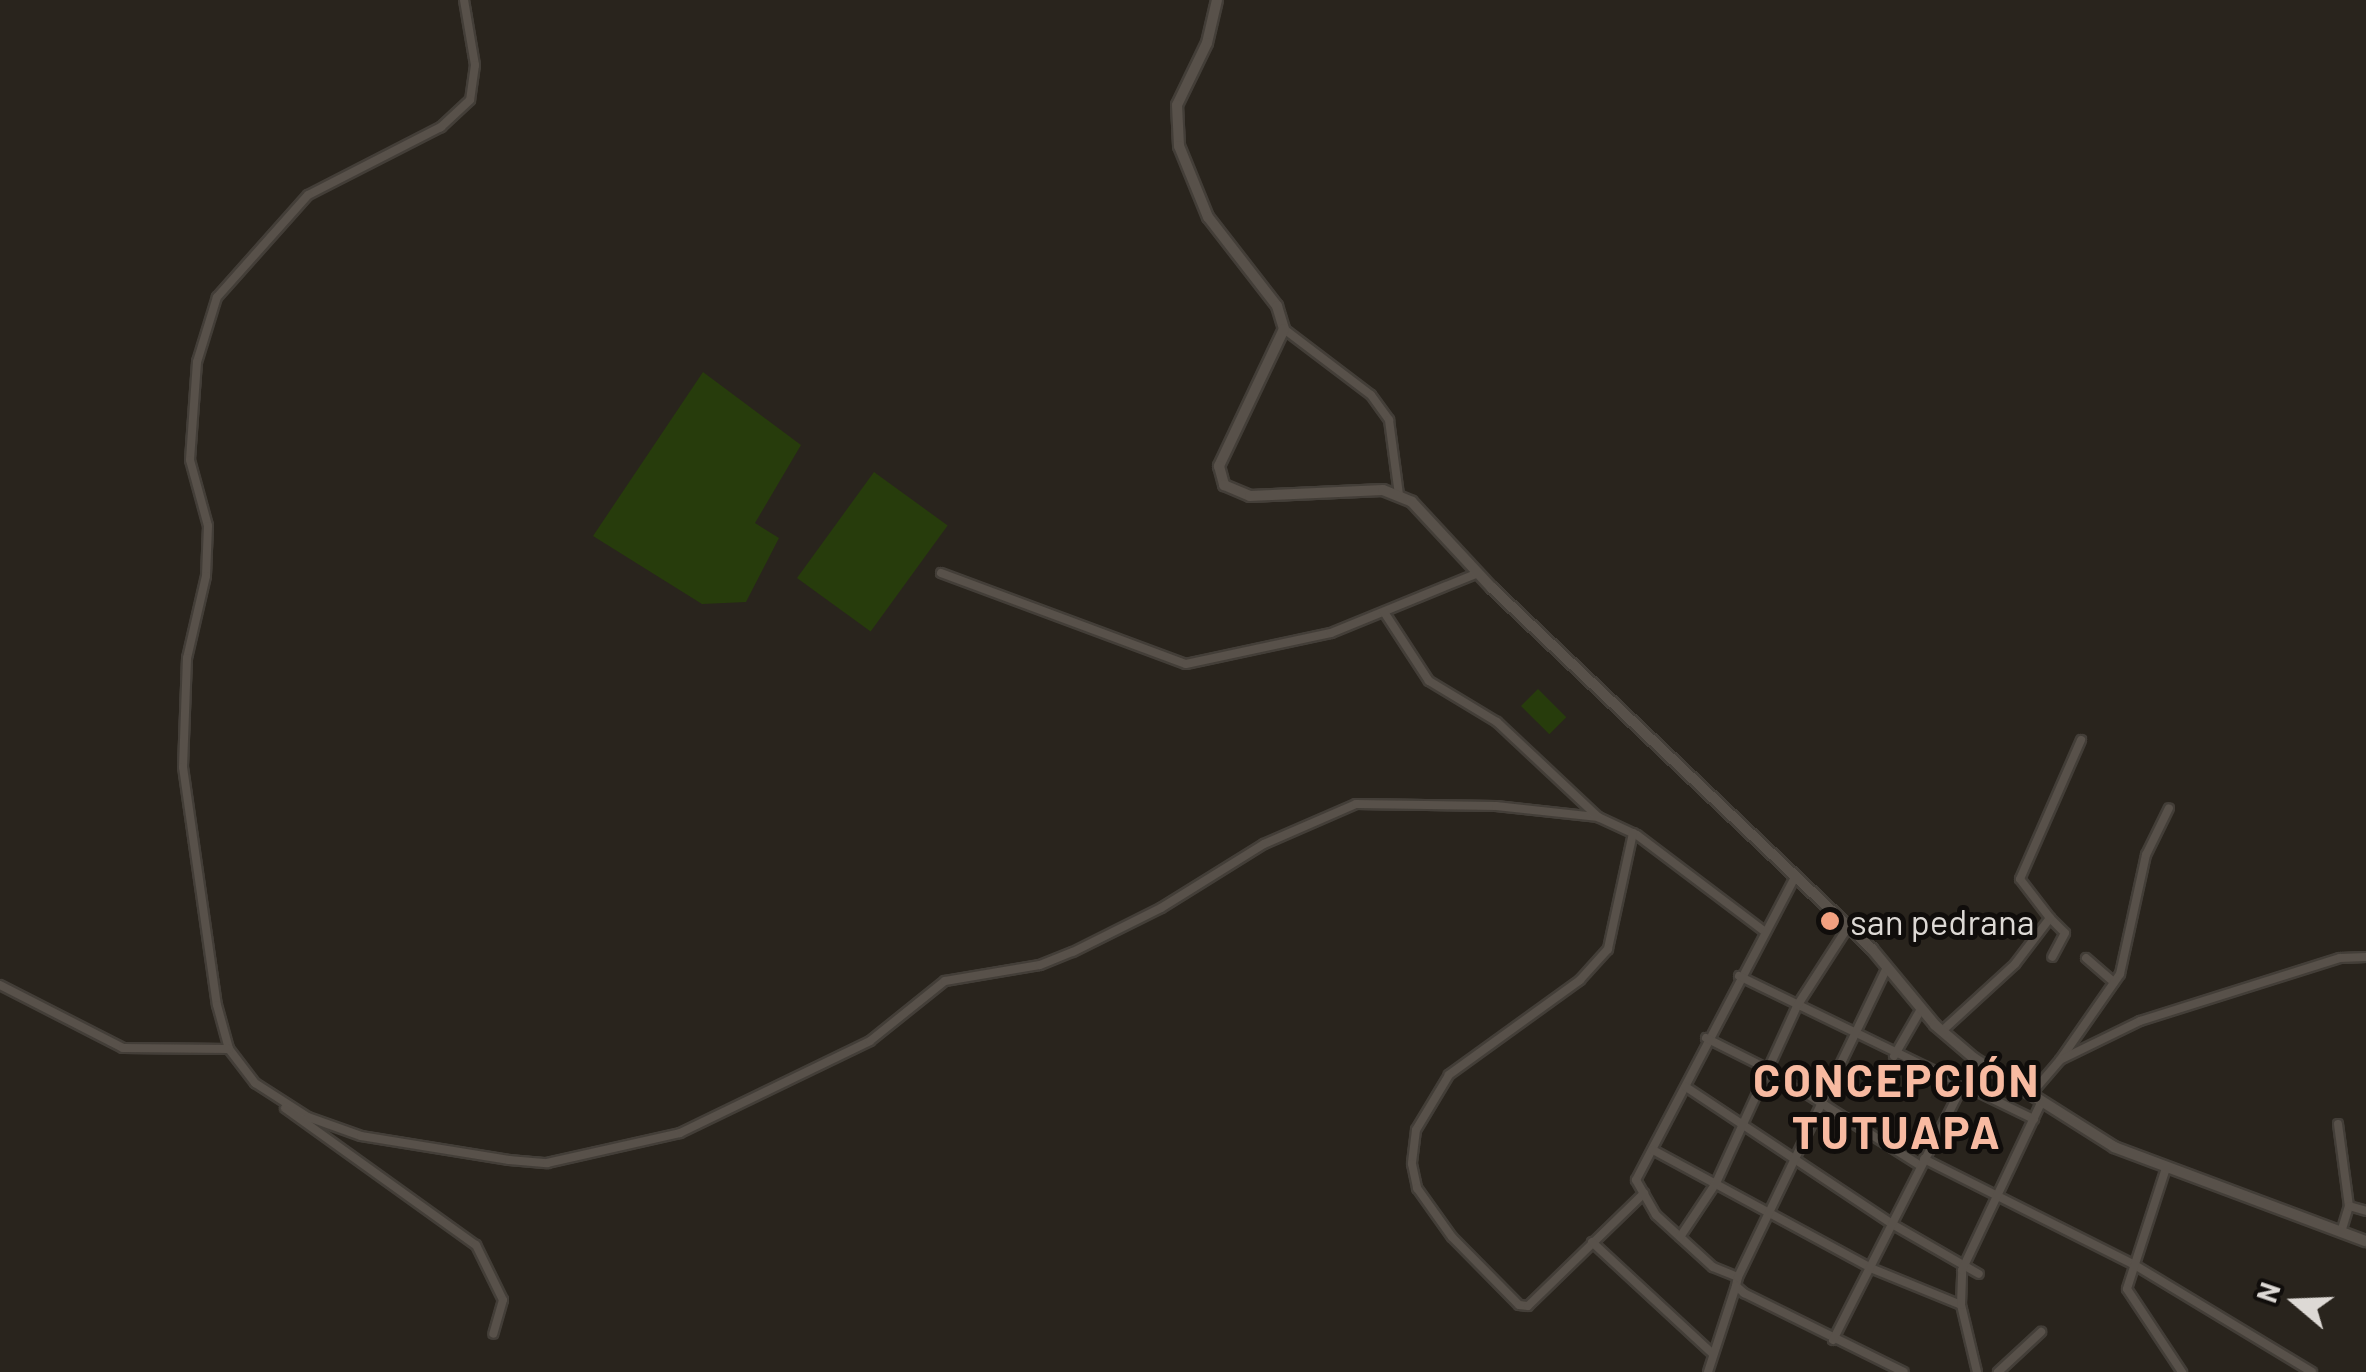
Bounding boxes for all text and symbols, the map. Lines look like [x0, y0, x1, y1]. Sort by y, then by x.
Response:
place label: san pedrana [1850, 900, 2035, 942]
marker: san pedrana [1819, 910, 1841, 932]
district label: CONCEPCIÓN TUTUAPA [1753, 1053, 2041, 1159]
north arrow [2246, 1252, 2346, 1352]
text: N [2249, 1278, 2287, 1307]

